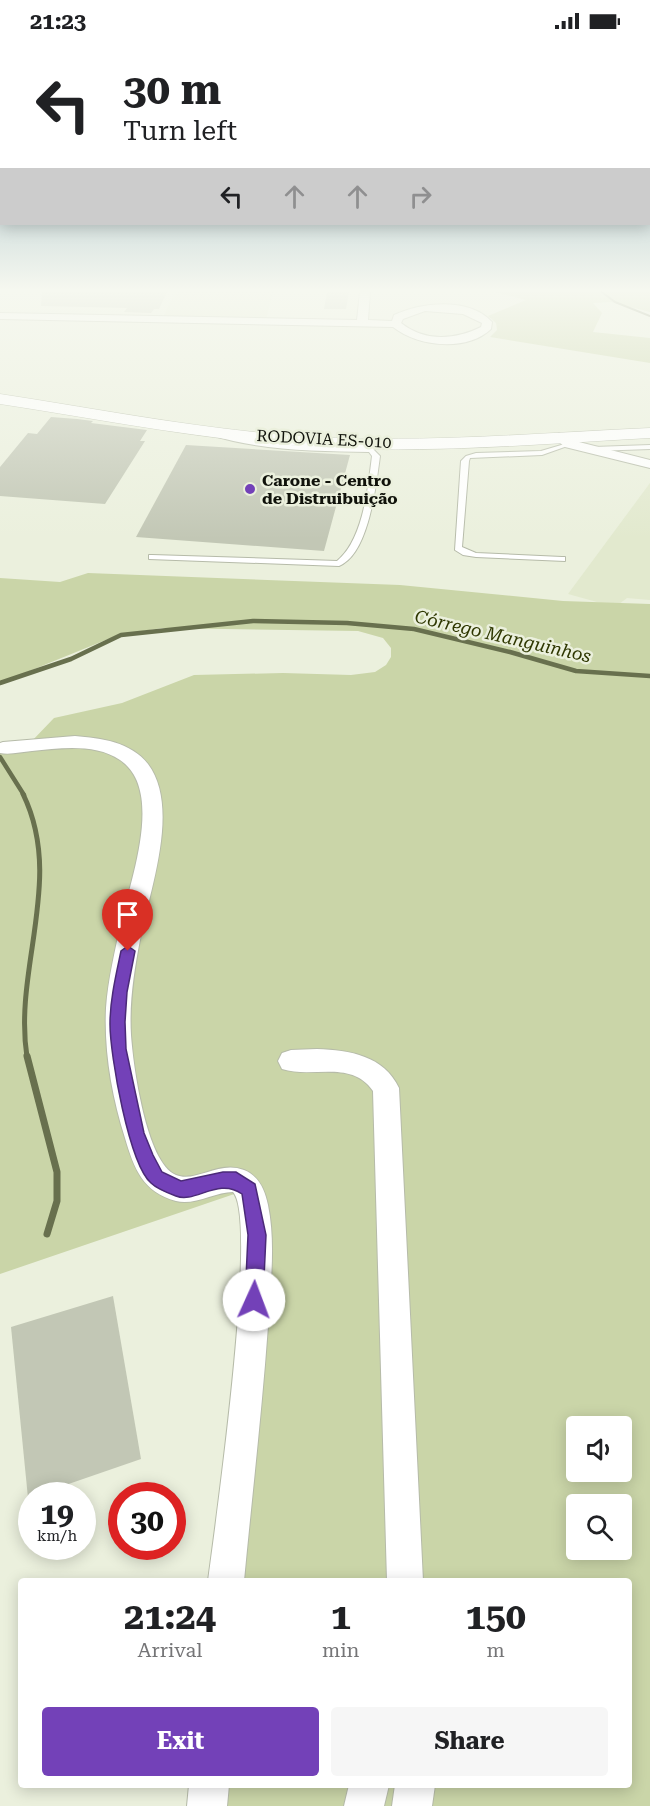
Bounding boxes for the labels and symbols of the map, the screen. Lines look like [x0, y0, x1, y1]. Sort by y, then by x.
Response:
street label: RODOVIA ES-010 [256, 426, 392, 452]
place label: Carone - Centro de Distruibuição [262, 471, 398, 508]
marker: Carone - Centro de Distruibuição [243, 482, 257, 496]
water label: Córrego Manguinhos [413, 606, 593, 666]
pin [102, 889, 153, 951]
position arrow [222, 1268, 286, 1332]
speed limit sign: 30 [108, 1482, 186, 1560]

